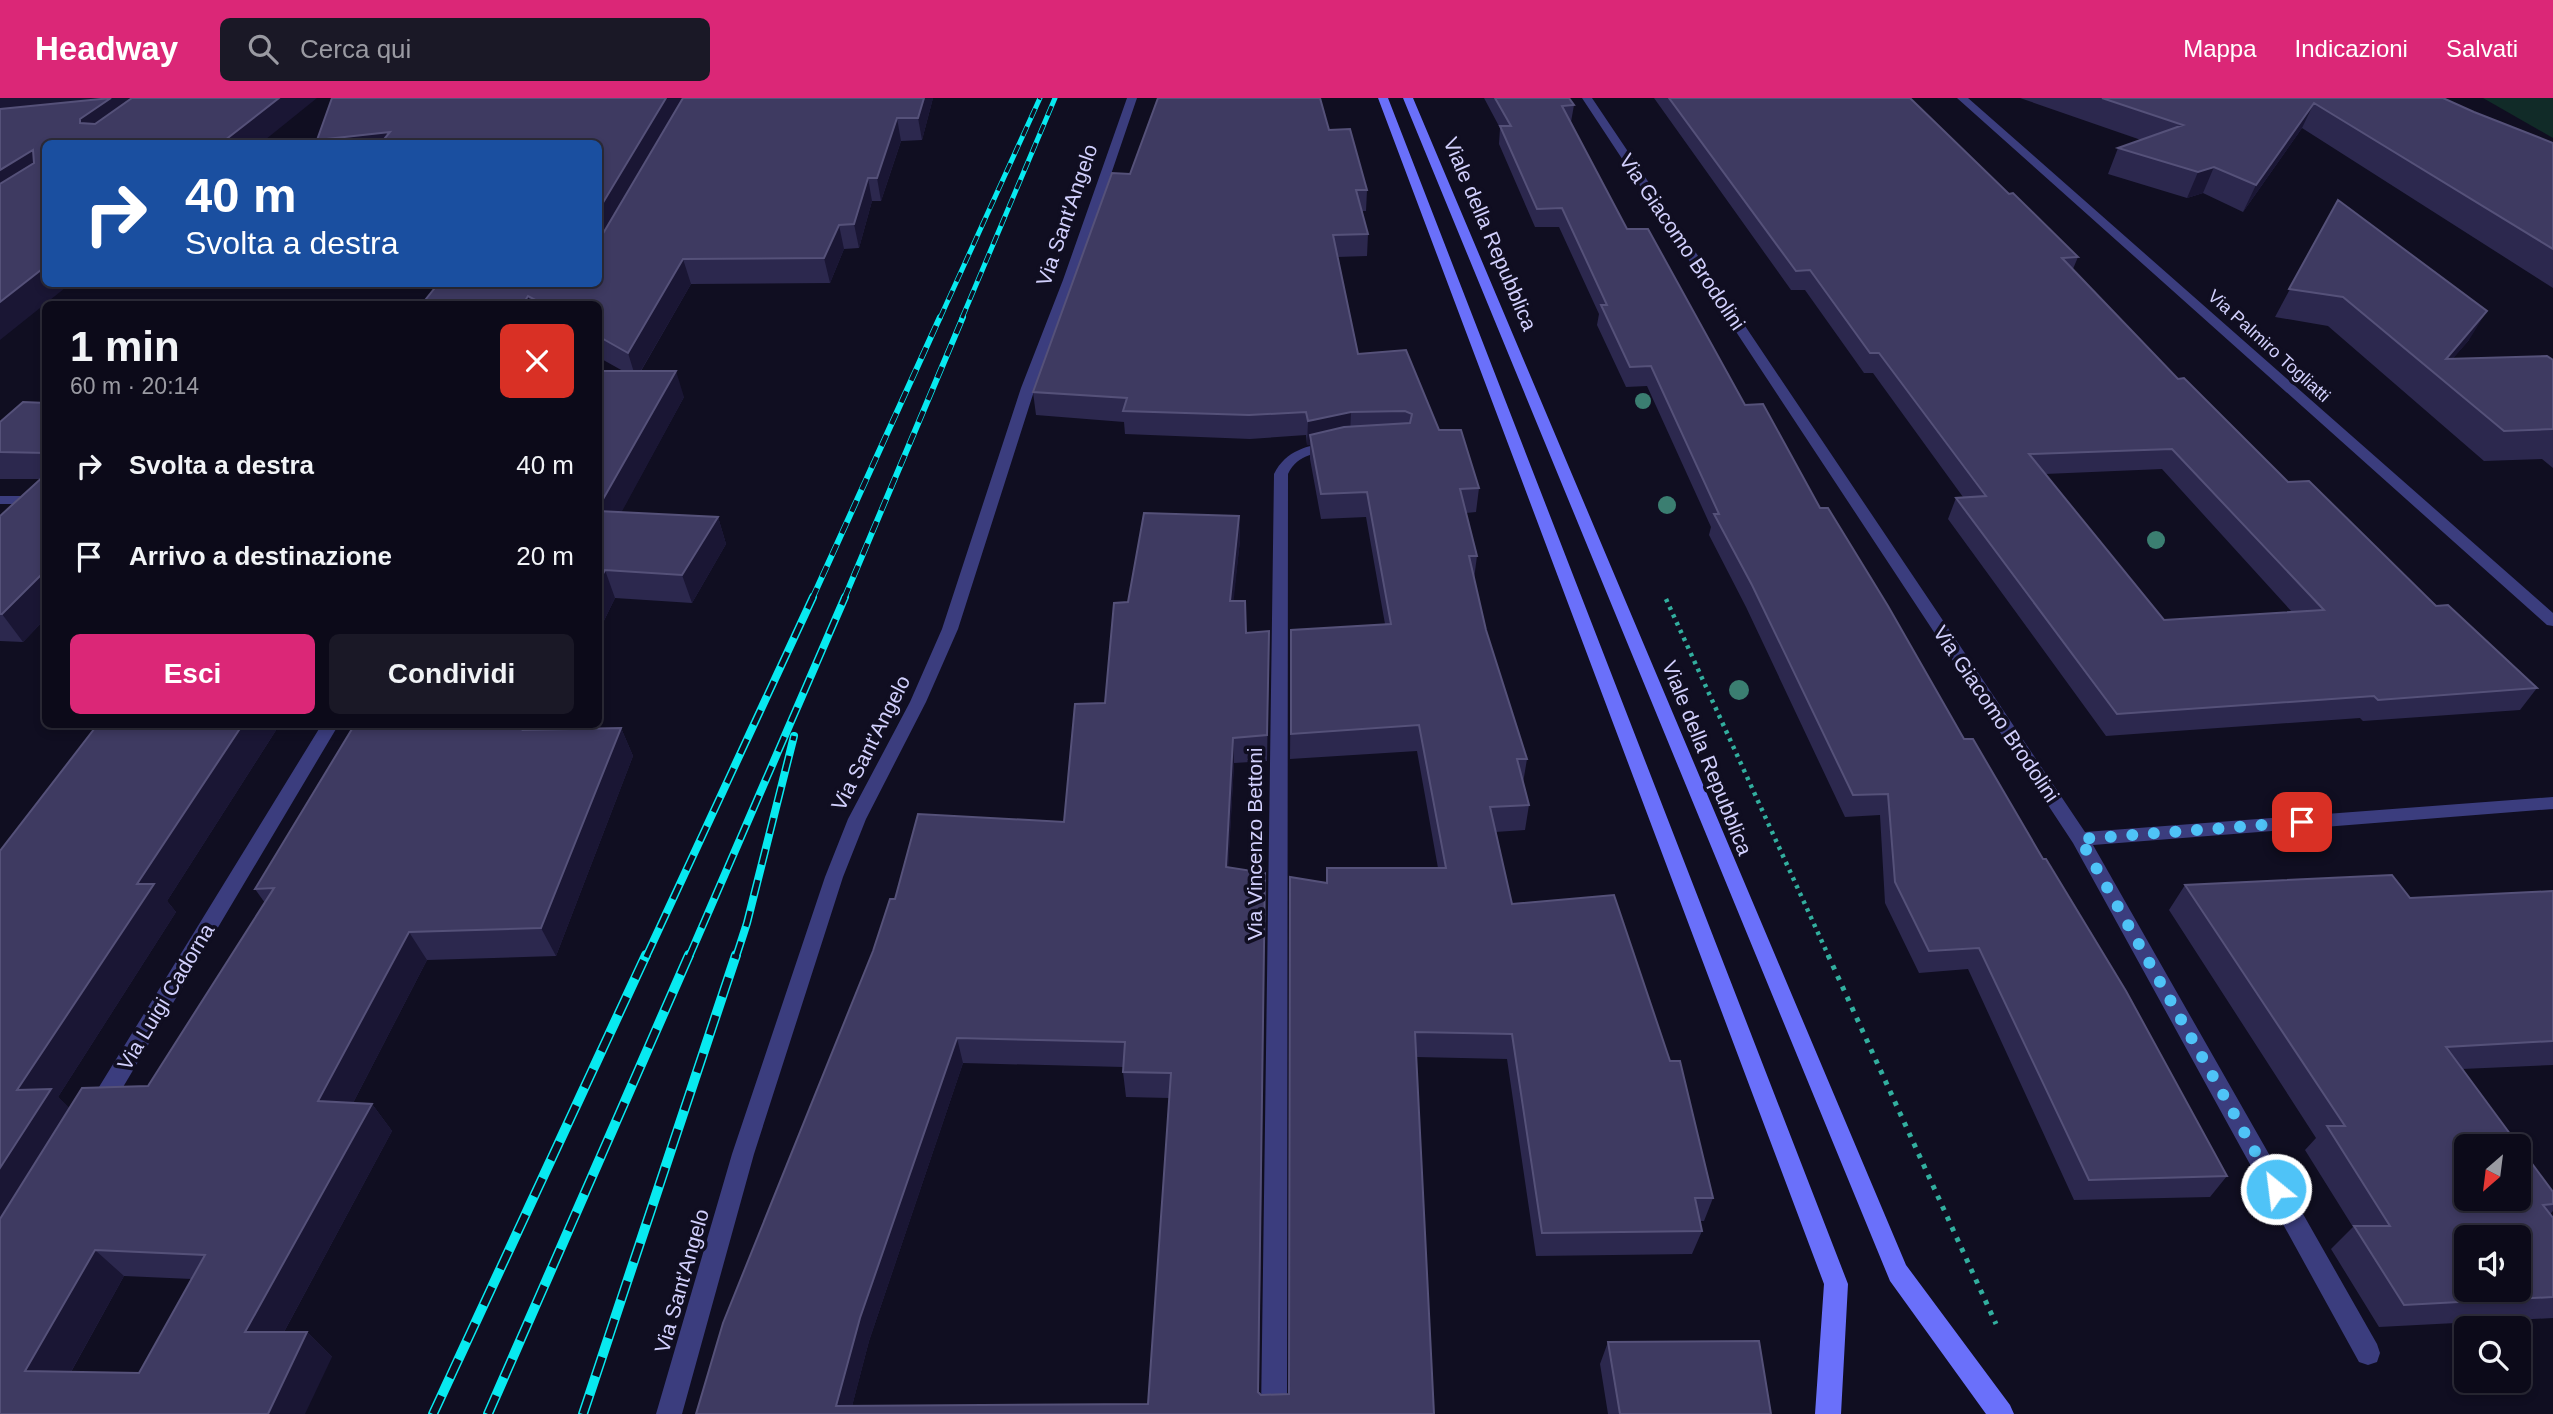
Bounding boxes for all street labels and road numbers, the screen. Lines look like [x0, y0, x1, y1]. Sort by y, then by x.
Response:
street label: Viale della Repubblica [1439, 134, 1542, 334]
street label: Via Sant'Angelo [1031, 141, 1102, 289]
street label: Via Giacomo Brodolini [1615, 149, 1750, 334]
street label: Via Palmiro Togliatti [2204, 286, 2334, 406]
street label: Via Giacomo Brodolini [1929, 621, 2064, 806]
street label: Viale della Repubblica [1658, 657, 1757, 859]
street label: Via Sant'Angelo [827, 671, 914, 814]
street label: Via Vincenzo Bettoni [1243, 747, 1266, 941]
street label: Via Luigi Cadorna [113, 919, 218, 1074]
street label: Via Sant'Angelo [650, 1206, 713, 1355]

